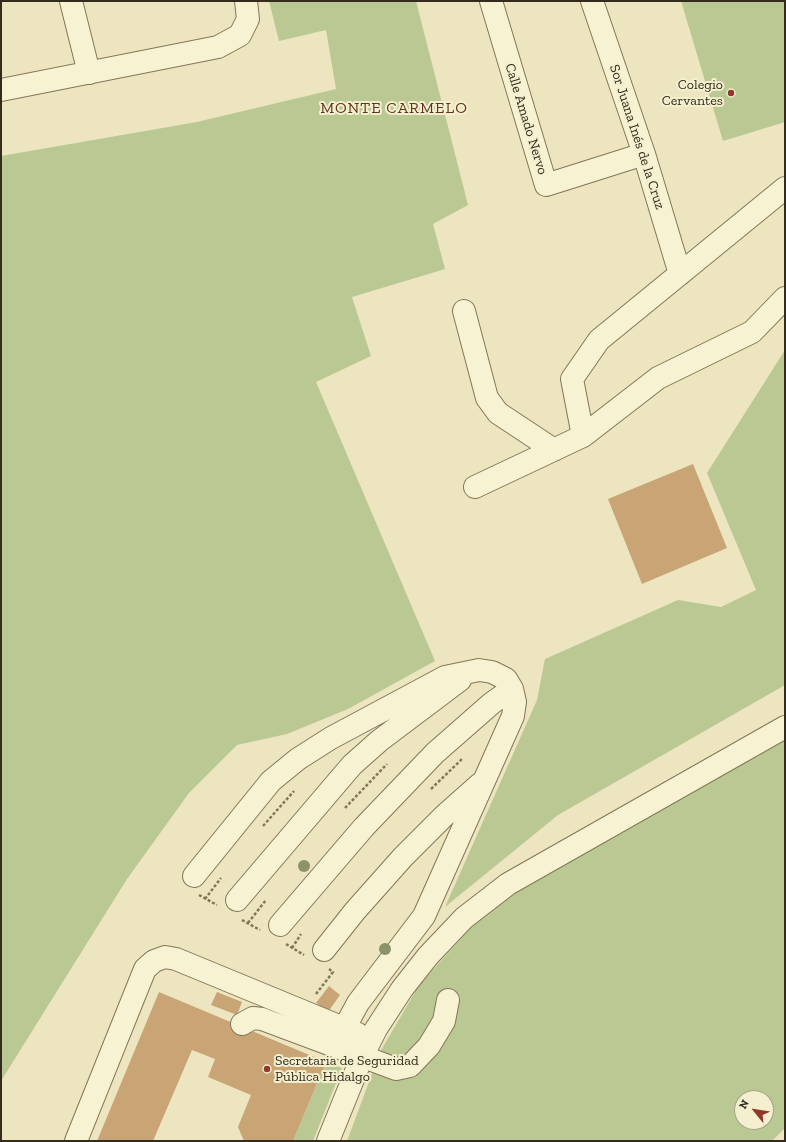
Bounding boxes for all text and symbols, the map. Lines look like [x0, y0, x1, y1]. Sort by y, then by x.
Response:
street label: Calle Amado Nervo [501, 61, 551, 177]
street label: Sor Juana Inés de la Cruz [606, 63, 668, 211]
place label: Colegio Cervantes [662, 77, 723, 110]
marker: Colegio Cervantes [726, 88, 736, 98]
district label: MONTE CARMELO [320, 98, 468, 118]
place label: Secretaria de Seguridad Pública Hidalgo [275, 1053, 419, 1086]
marker: Secretaria de Seguridad Pública Hidalgo [262, 1064, 272, 1074]
north arrow [734, 1090, 774, 1130]
text: N [736, 1097, 752, 1111]

